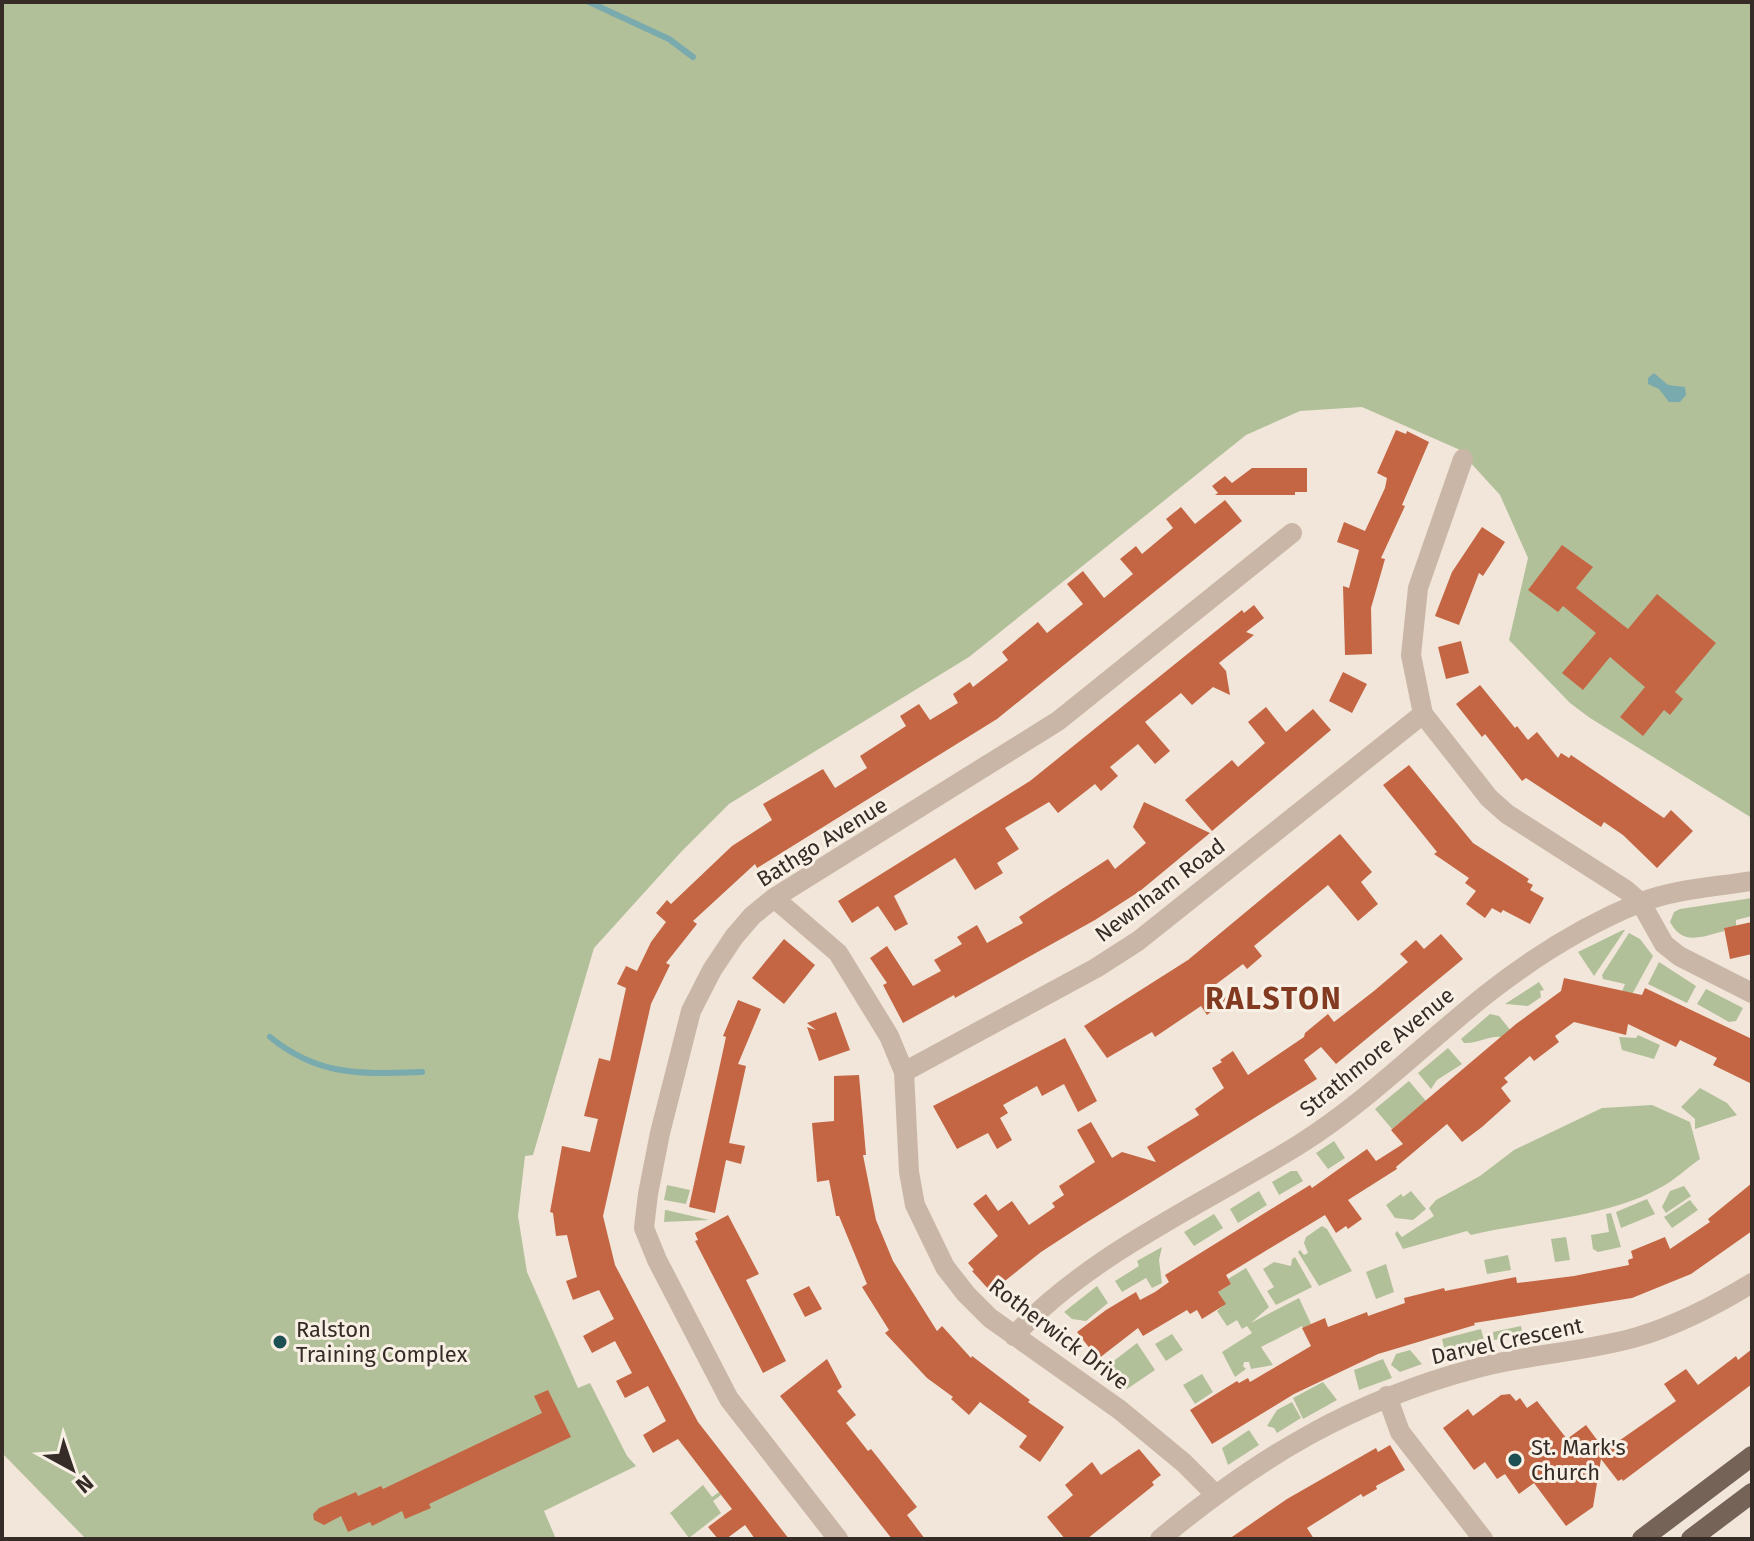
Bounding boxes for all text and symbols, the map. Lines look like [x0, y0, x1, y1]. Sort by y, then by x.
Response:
street label: Bathgo Avenue [752, 791, 892, 893]
street label: Newnham Road [1090, 832, 1230, 948]
district label: RALSTON [1205, 981, 1343, 1017]
street label: Strathmore Avenue [1294, 981, 1460, 1123]
street label: Rotherwick Drive [984, 1273, 1134, 1395]
street label: Darvel Crescent [1429, 1312, 1585, 1370]
place label: Ralston Training Complex [296, 1316, 468, 1368]
marker: Ralston Training Complex [271, 1333, 289, 1351]
north arrow [32, 1429, 112, 1509]
place label: St. Mark's Church [1531, 1434, 1626, 1486]
marker: St. Mark's Church [1506, 1451, 1524, 1469]
text: N [70, 1469, 99, 1499]

